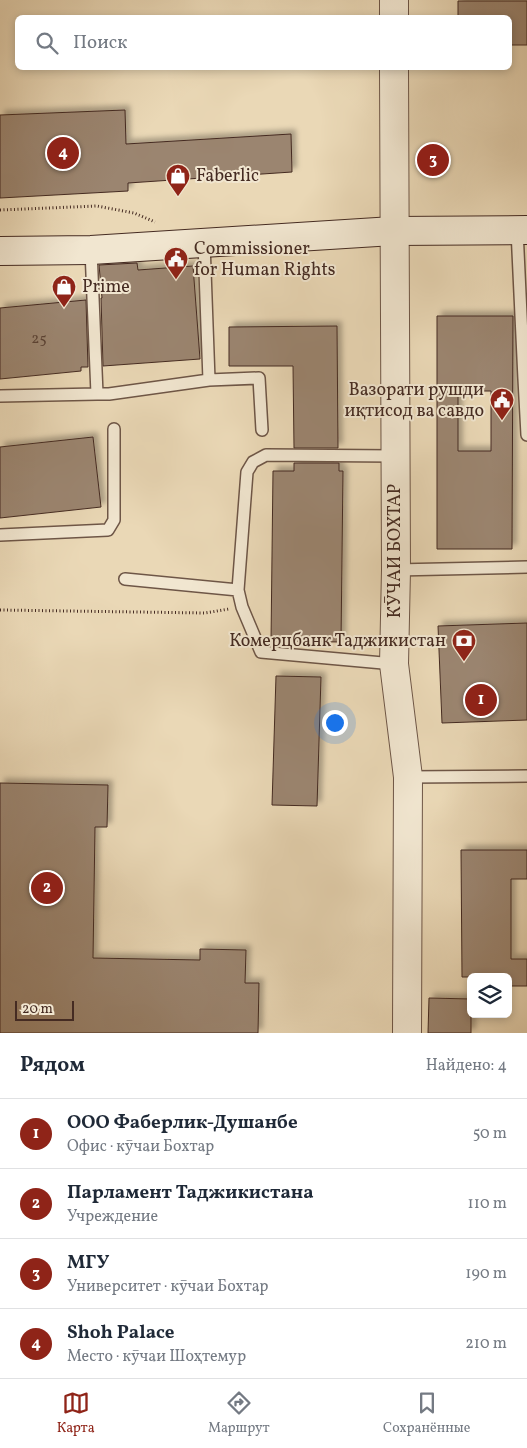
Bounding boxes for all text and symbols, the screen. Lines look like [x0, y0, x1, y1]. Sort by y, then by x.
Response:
search box [15, 15, 512, 70]
icon: search [33, 29, 61, 57]
text: Поиск [73, 30, 127, 56]
pin: 4 [47, 134, 79, 172]
pin: 3 [417, 141, 449, 179]
shop icon: Faberlic [165, 163, 191, 197]
place label: Faberlic [196, 164, 259, 189]
place label: Commissioner for Human Rights [194, 237, 336, 283]
public building icon: Commissioner for Human Rights [163, 246, 189, 280]
shop icon: Prime [51, 274, 77, 308]
place label: Prime [82, 275, 130, 300]
house number: 25 [31, 329, 47, 350]
place label: Вазорати рушди иқтисод ва савдо [344, 378, 484, 424]
public building icon: Вазорати рушди иқтисод ва савдо [489, 387, 515, 421]
street label: КӮЧАИ БОХТАР [383, 484, 408, 618]
bank icon: Комерцбанк Таджикистан [451, 628, 477, 662]
place label: Комерцбанк Таджикистан [229, 629, 446, 654]
pin: 1 [465, 681, 497, 719]
your location [322, 710, 348, 736]
pin: 2 [31, 869, 63, 907]
map controls [467, 973, 512, 1018]
button: layers [467, 973, 512, 1018]
scale bar [15, 998, 74, 1021]
text: 20 m [22, 1000, 53, 1019]
text: Рядом [20, 1051, 85, 1080]
text: Найдено: 4 [426, 1055, 507, 1077]
text: ООО Фаберлик-Душанбе [67, 1110, 298, 1136]
text: 1 [33, 1123, 39, 1145]
text: 50 m [473, 1123, 507, 1145]
text: Офис · кӯчаи Бохтар [67, 1136, 214, 1158]
text: Парламент Таджикистана [67, 1180, 314, 1206]
text: 2 [32, 1193, 40, 1215]
text: 110 m [468, 1193, 507, 1215]
text: Учреждение [67, 1206, 158, 1228]
text: МГУ [67, 1250, 109, 1276]
text: 3 [32, 1263, 40, 1285]
text: 190 m [465, 1263, 507, 1285]
text: Университет · кӯчаи Бохтар [67, 1276, 268, 1298]
text: Shoh Palace [67, 1320, 175, 1346]
text: 4 [31, 1333, 41, 1355]
text: 210 m [465, 1333, 507, 1355]
text: Место · кӯчаи Шоҳтемур [67, 1346, 246, 1368]
tab: Карта [57, 1389, 95, 1438]
tab: Маршрут [208, 1389, 270, 1438]
tab: Сохранённые [383, 1389, 470, 1438]

